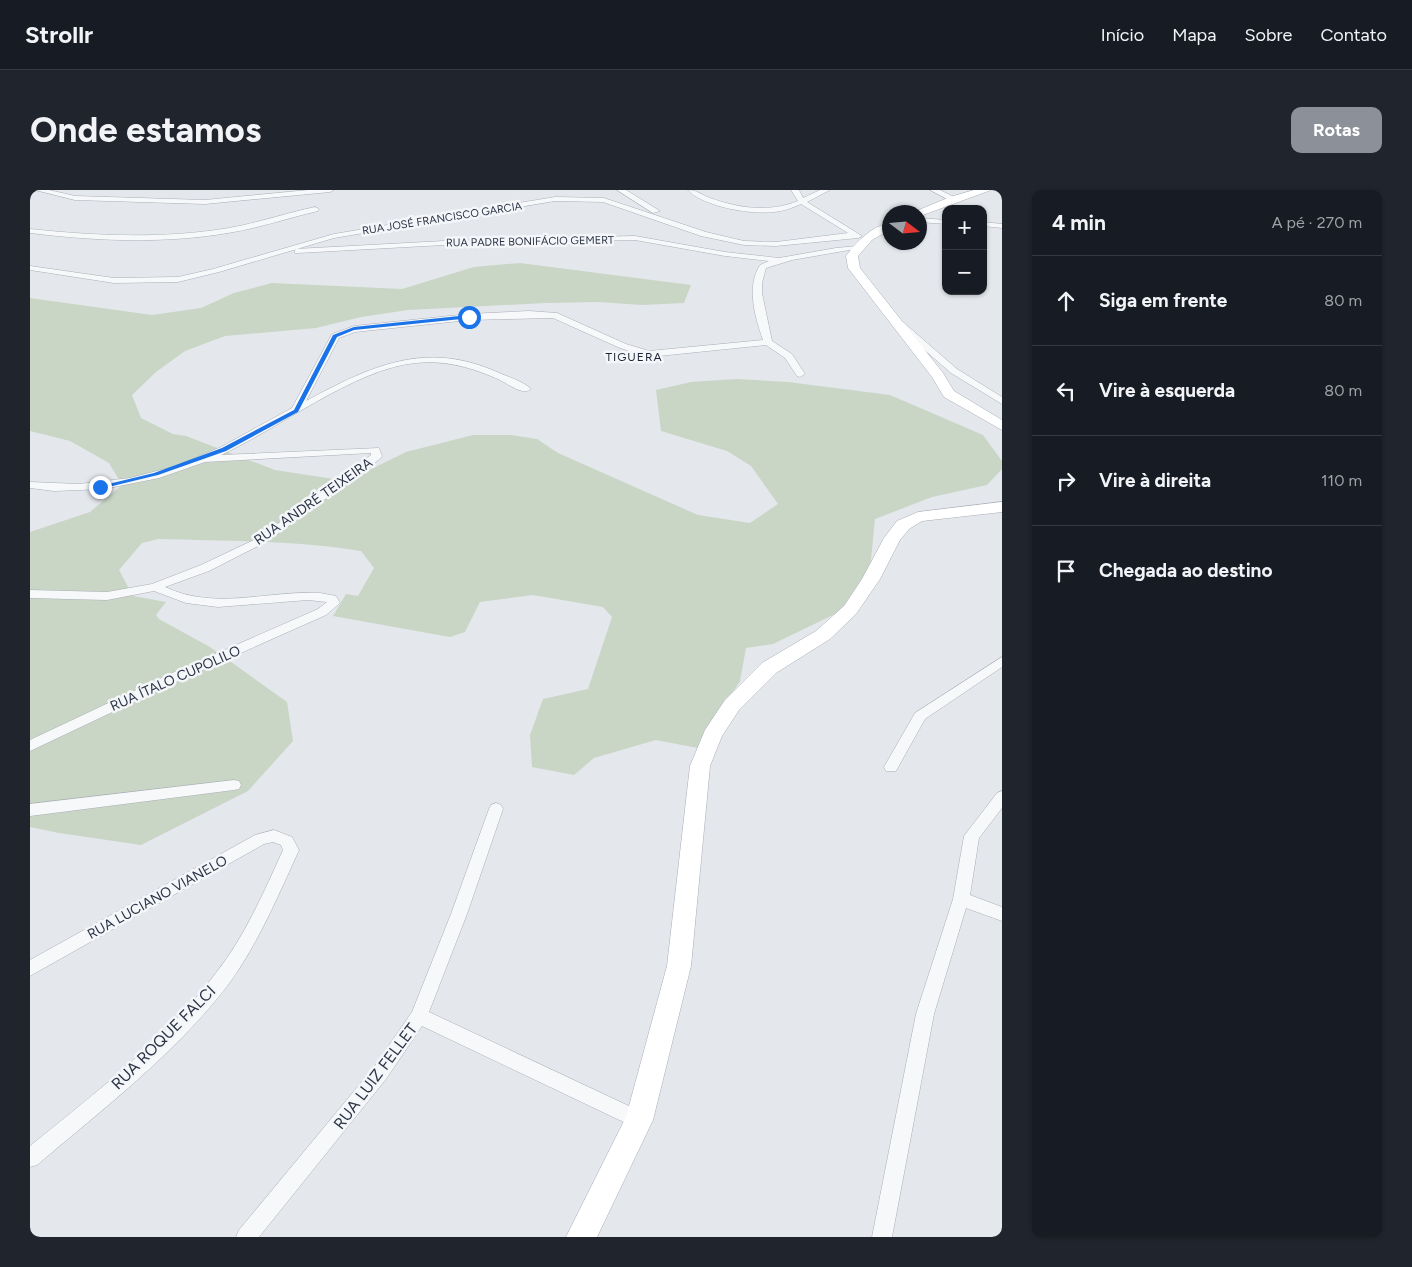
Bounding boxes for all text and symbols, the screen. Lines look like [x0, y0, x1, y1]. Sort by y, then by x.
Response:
text: Strollr [25, 20, 93, 49]
text: Início [1101, 24, 1144, 46]
text: Mapa [1172, 24, 1216, 46]
text: Sobre [1244, 24, 1292, 46]
text: Contato [1320, 24, 1387, 46]
button: Rotas [1291, 107, 1382, 153]
text: Onde estamos [30, 109, 261, 151]
street label: RUA JOSÉ FRANCISCO GARCIA [361, 199, 523, 238]
north arrow [882, 205, 927, 250]
map controls [942, 205, 987, 295]
button: + [942, 205, 987, 250]
text: 4 min [1052, 210, 1106, 235]
text: A pé · 270 m [1272, 213, 1362, 232]
street label: RUA PADRE BONIFÁCIO GEMERT [446, 234, 614, 249]
button: − [942, 250, 987, 295]
icon: ahead [1052, 287, 1080, 315]
text: Siga em frente [1099, 289, 1227, 312]
text: 80 m [1324, 291, 1362, 310]
route start [458, 306, 481, 329]
district label: TIGUERA [605, 350, 663, 364]
icon: left [1052, 377, 1080, 405]
text: Vire à esquerda [1099, 379, 1235, 402]
text: 80 m [1324, 381, 1362, 400]
street label: RUA ANDRÉ TEIXEIRA [251, 454, 376, 549]
icon: right [1052, 467, 1080, 495]
text: Vire à direita [1099, 469, 1211, 492]
text: 110 m [1321, 471, 1362, 490]
route end [89, 476, 112, 499]
icon: arrive [1052, 557, 1080, 585]
text: Chegada ao destino [1099, 559, 1272, 582]
street label: RUA ÍTALO CUPOLILO [107, 642, 243, 715]
street label: RUA LUCIANO VIANELO [84, 852, 230, 943]
street label: RUA ROQUE FALCI [107, 981, 219, 1093]
street label: RUA LUIZ FELLET [329, 1020, 421, 1133]

